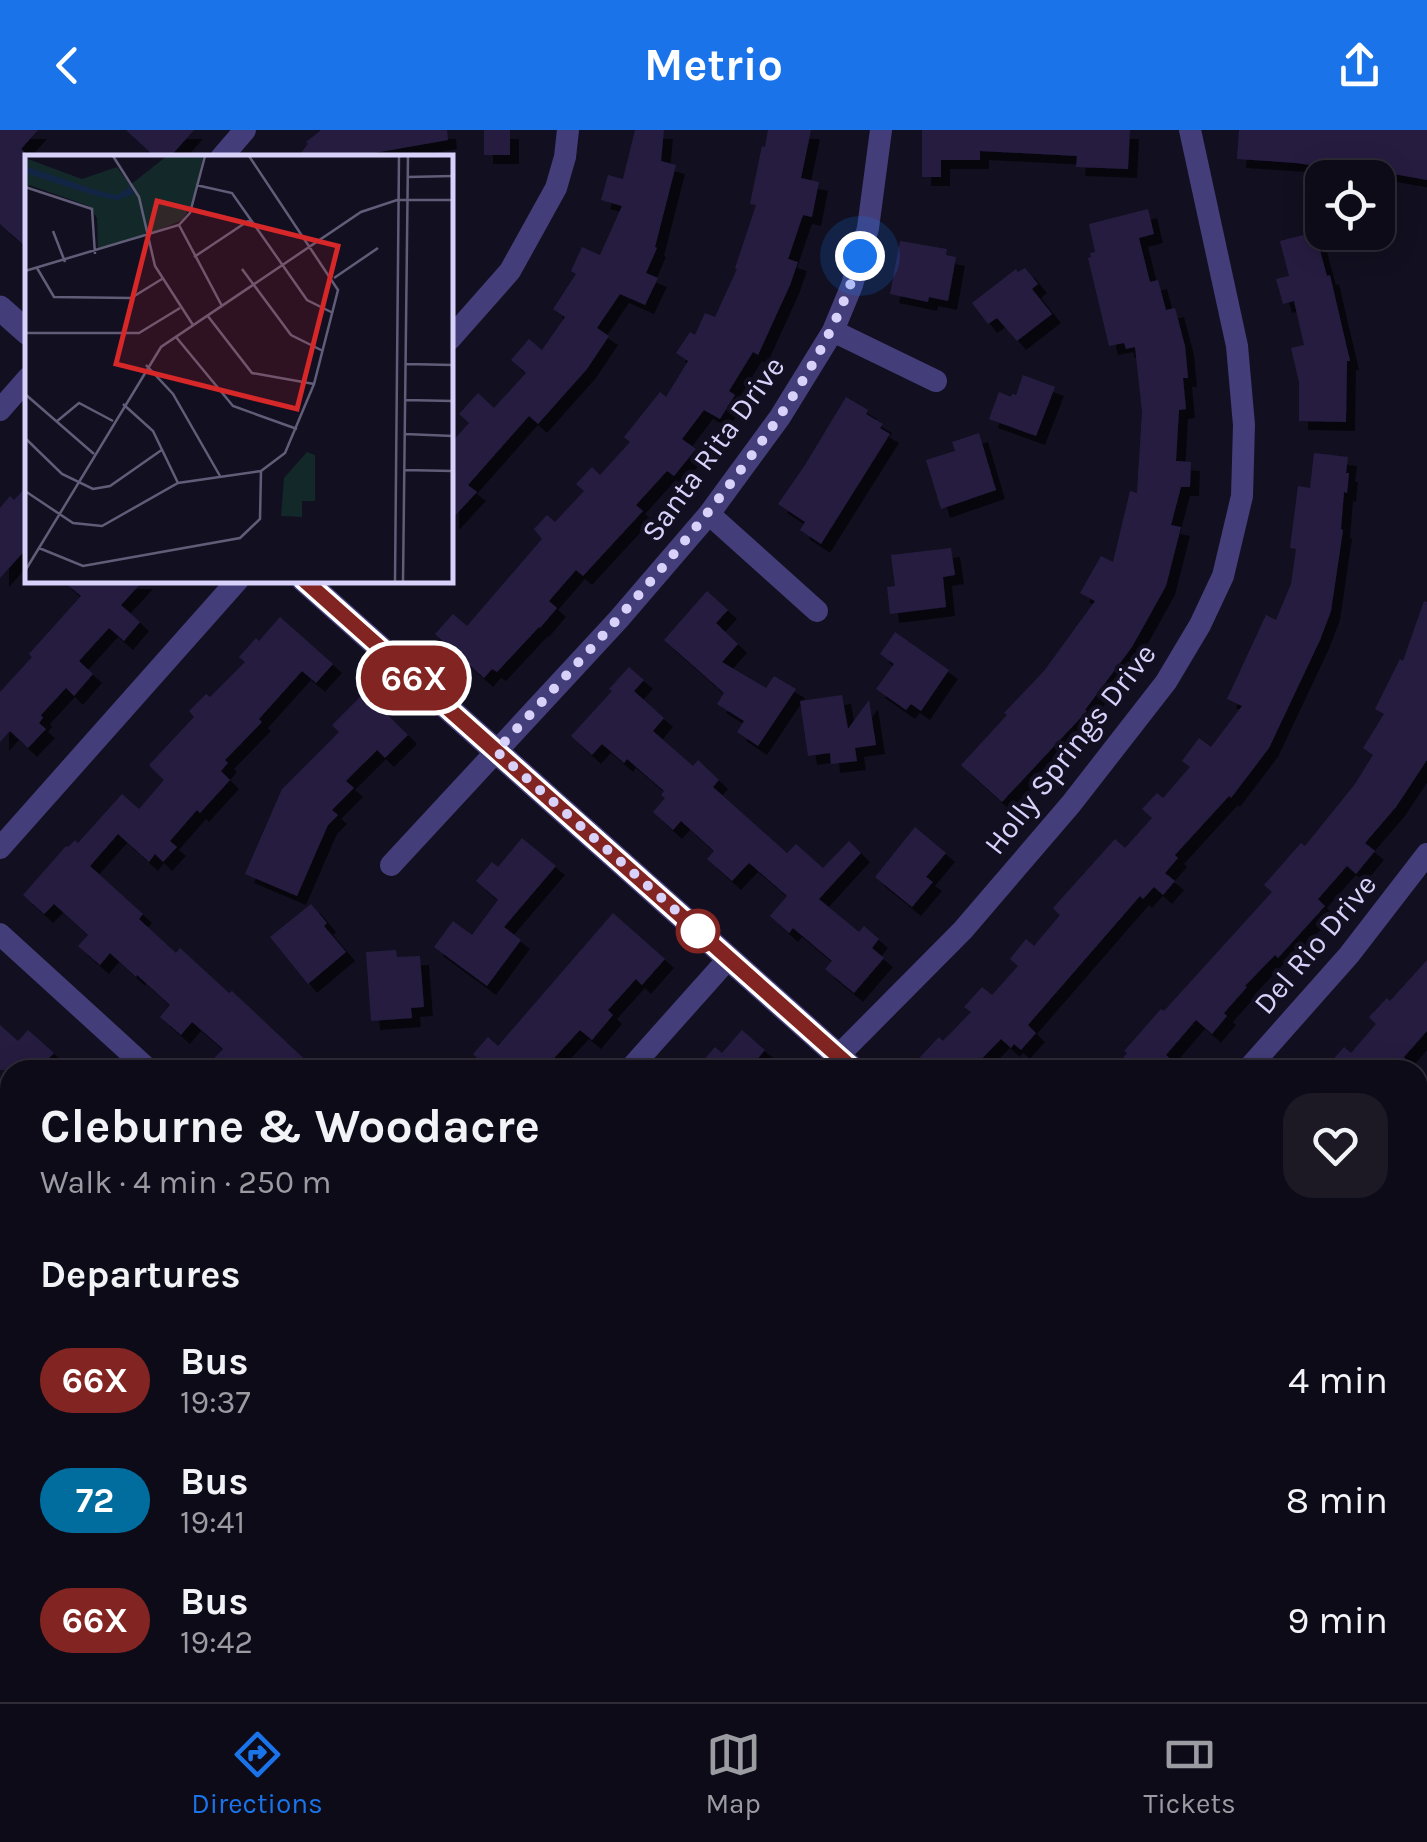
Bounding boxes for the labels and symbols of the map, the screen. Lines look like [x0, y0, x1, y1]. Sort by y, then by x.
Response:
inset map [25, 155, 452, 582]
your location [835, 231, 885, 281]
street label: Santa Rita Drive [634, 349, 792, 549]
street label: Holly Springs Drive [976, 636, 1164, 862]
line badge: 66X [356, 646, 472, 710]
street label: Del Rio Drive [1246, 867, 1384, 1021]
unlabelled marker [677, 910, 719, 952]

